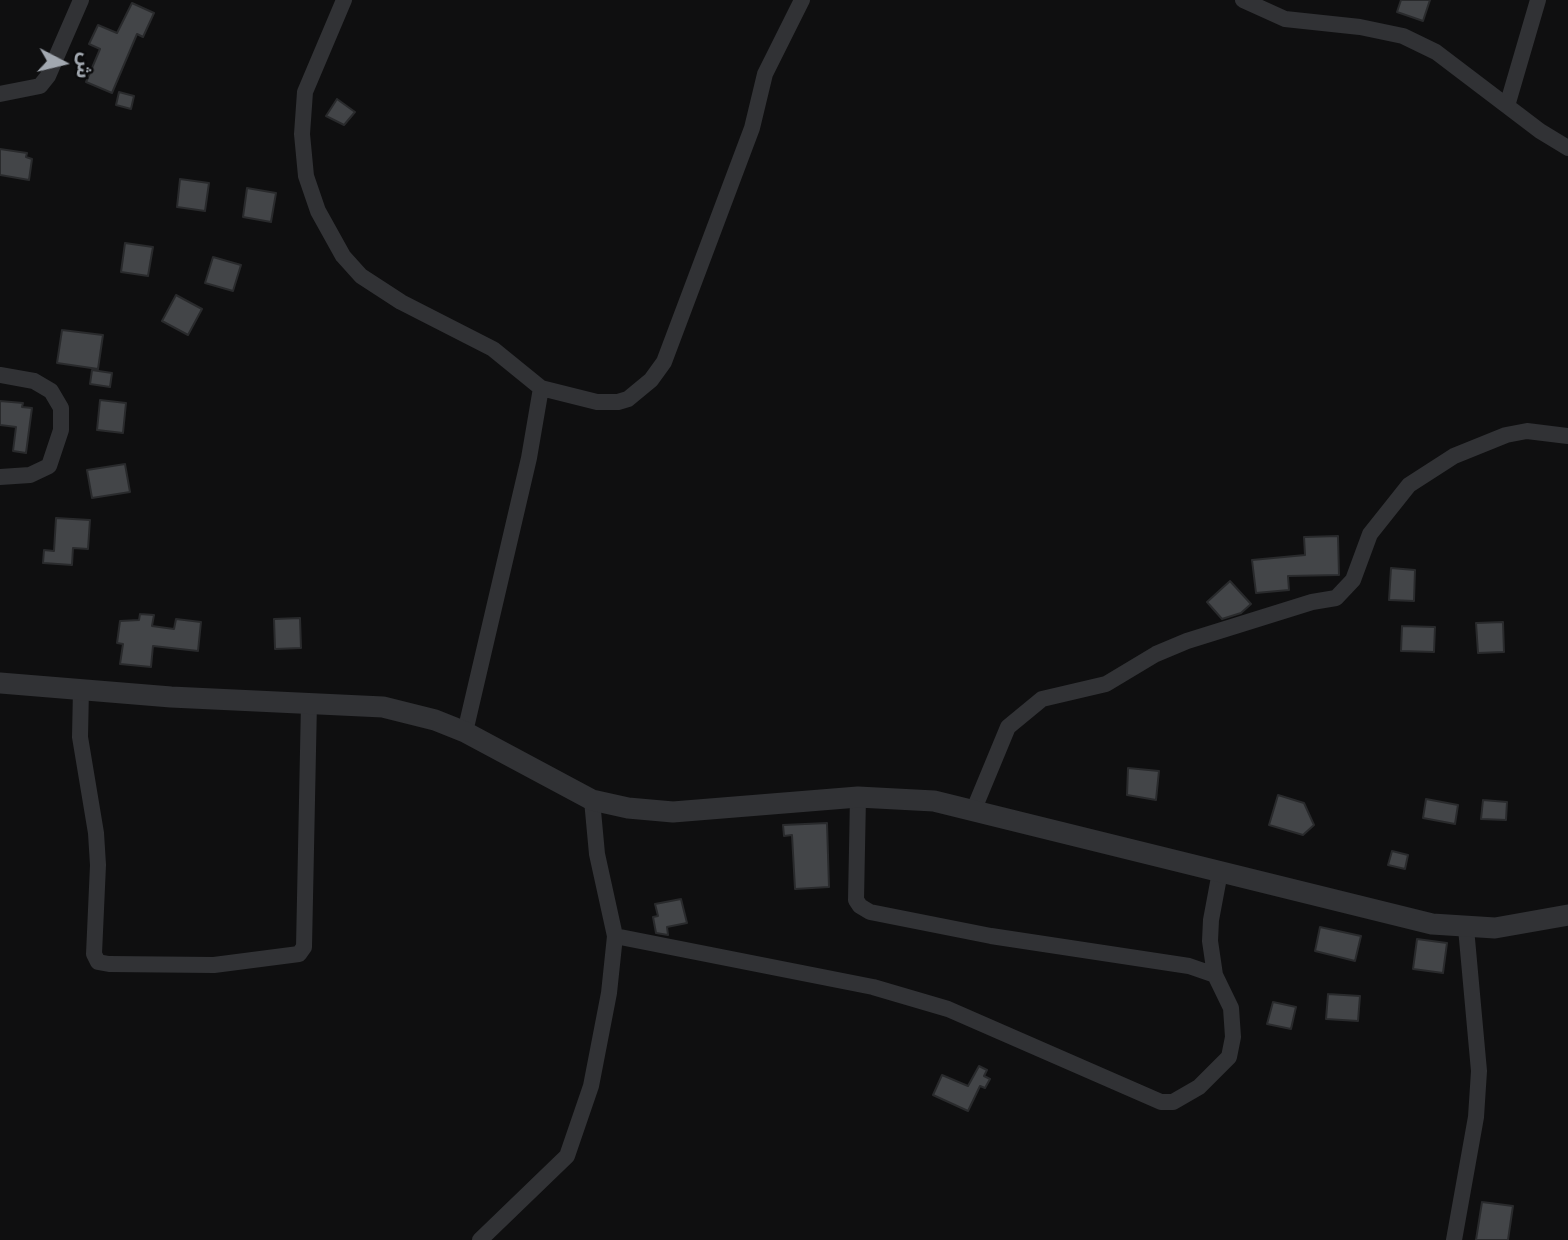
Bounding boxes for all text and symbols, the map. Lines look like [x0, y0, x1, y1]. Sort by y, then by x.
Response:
north arrow [28, 28, 98, 98]
text: ش [71, 51, 97, 80]

